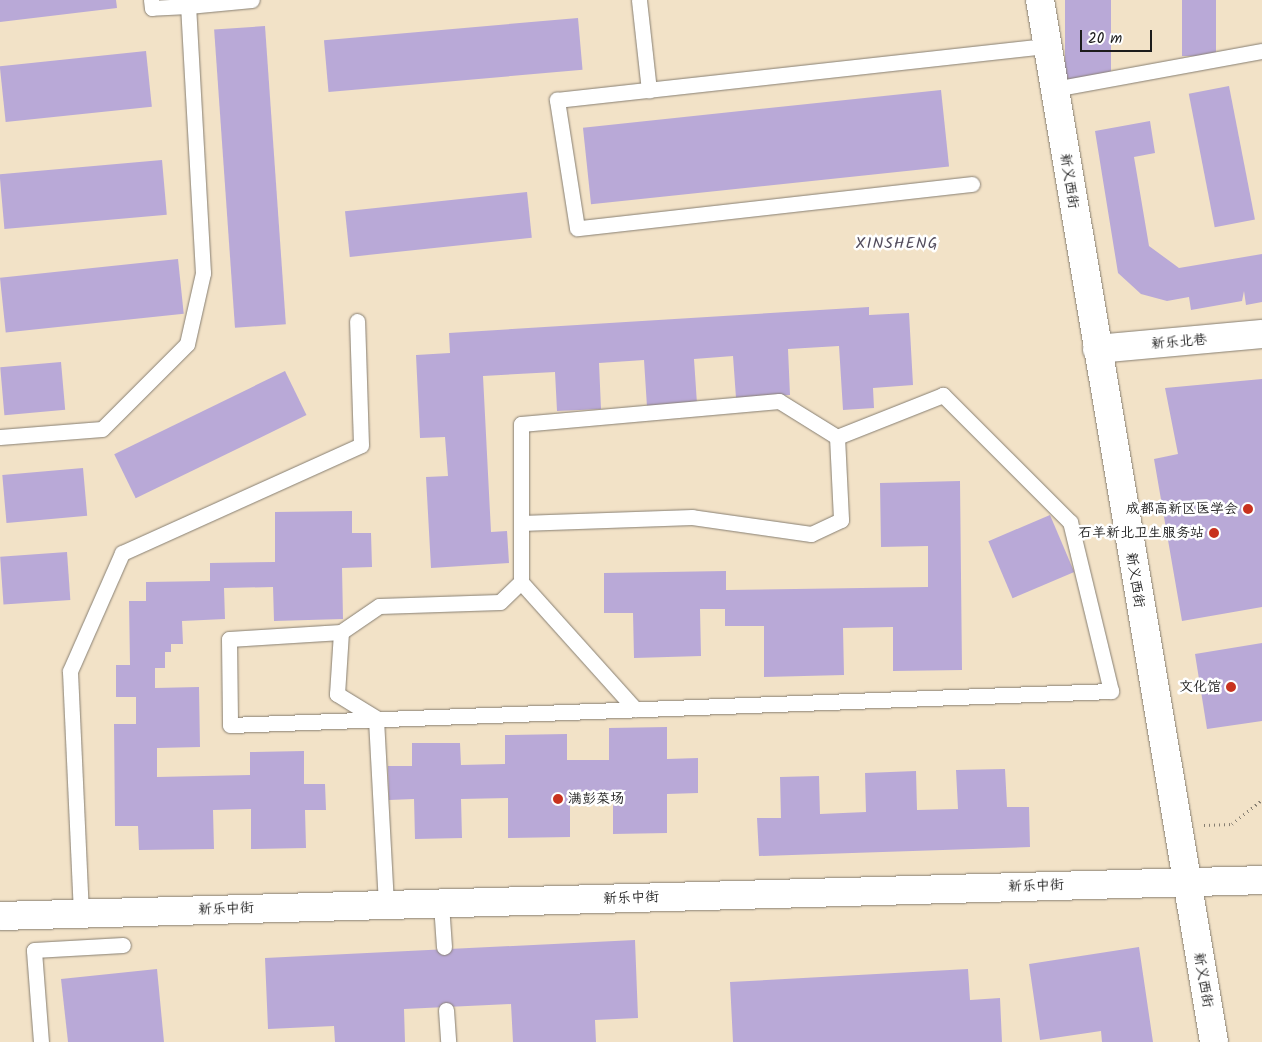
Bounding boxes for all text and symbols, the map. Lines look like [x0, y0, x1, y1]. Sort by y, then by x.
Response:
scale bar [1082, 20, 1154, 52]
text: 20 m [1088, 27, 1122, 51]
street label: 新义西街 [1056, 152, 1082, 210]
district label: XINSHENG [855, 234, 939, 254]
street label: 新乐北巷 [1150, 331, 1208, 353]
place label: 成都高新区医学会 [1126, 501, 1238, 517]
marker: 成都高新区医学会 [1242, 503, 1254, 515]
place label: 石羊新北卫生服务站 [1078, 525, 1204, 541]
marker: 石羊新北卫生服务站 [1208, 527, 1220, 539]
street label: 新义西街 [1122, 551, 1148, 609]
place label: 文化馆 [1179, 679, 1221, 695]
marker: 文化馆 [1225, 681, 1237, 693]
place label: 满彭菜场 [568, 791, 624, 807]
marker: 满彭菜场 [552, 793, 564, 805]
street label: 新乐中街 [1008, 877, 1064, 895]
street label: 新乐中街 [603, 889, 659, 907]
street label: 新乐中街 [198, 900, 254, 918]
street label: 新义西街 [1190, 951, 1216, 1009]

